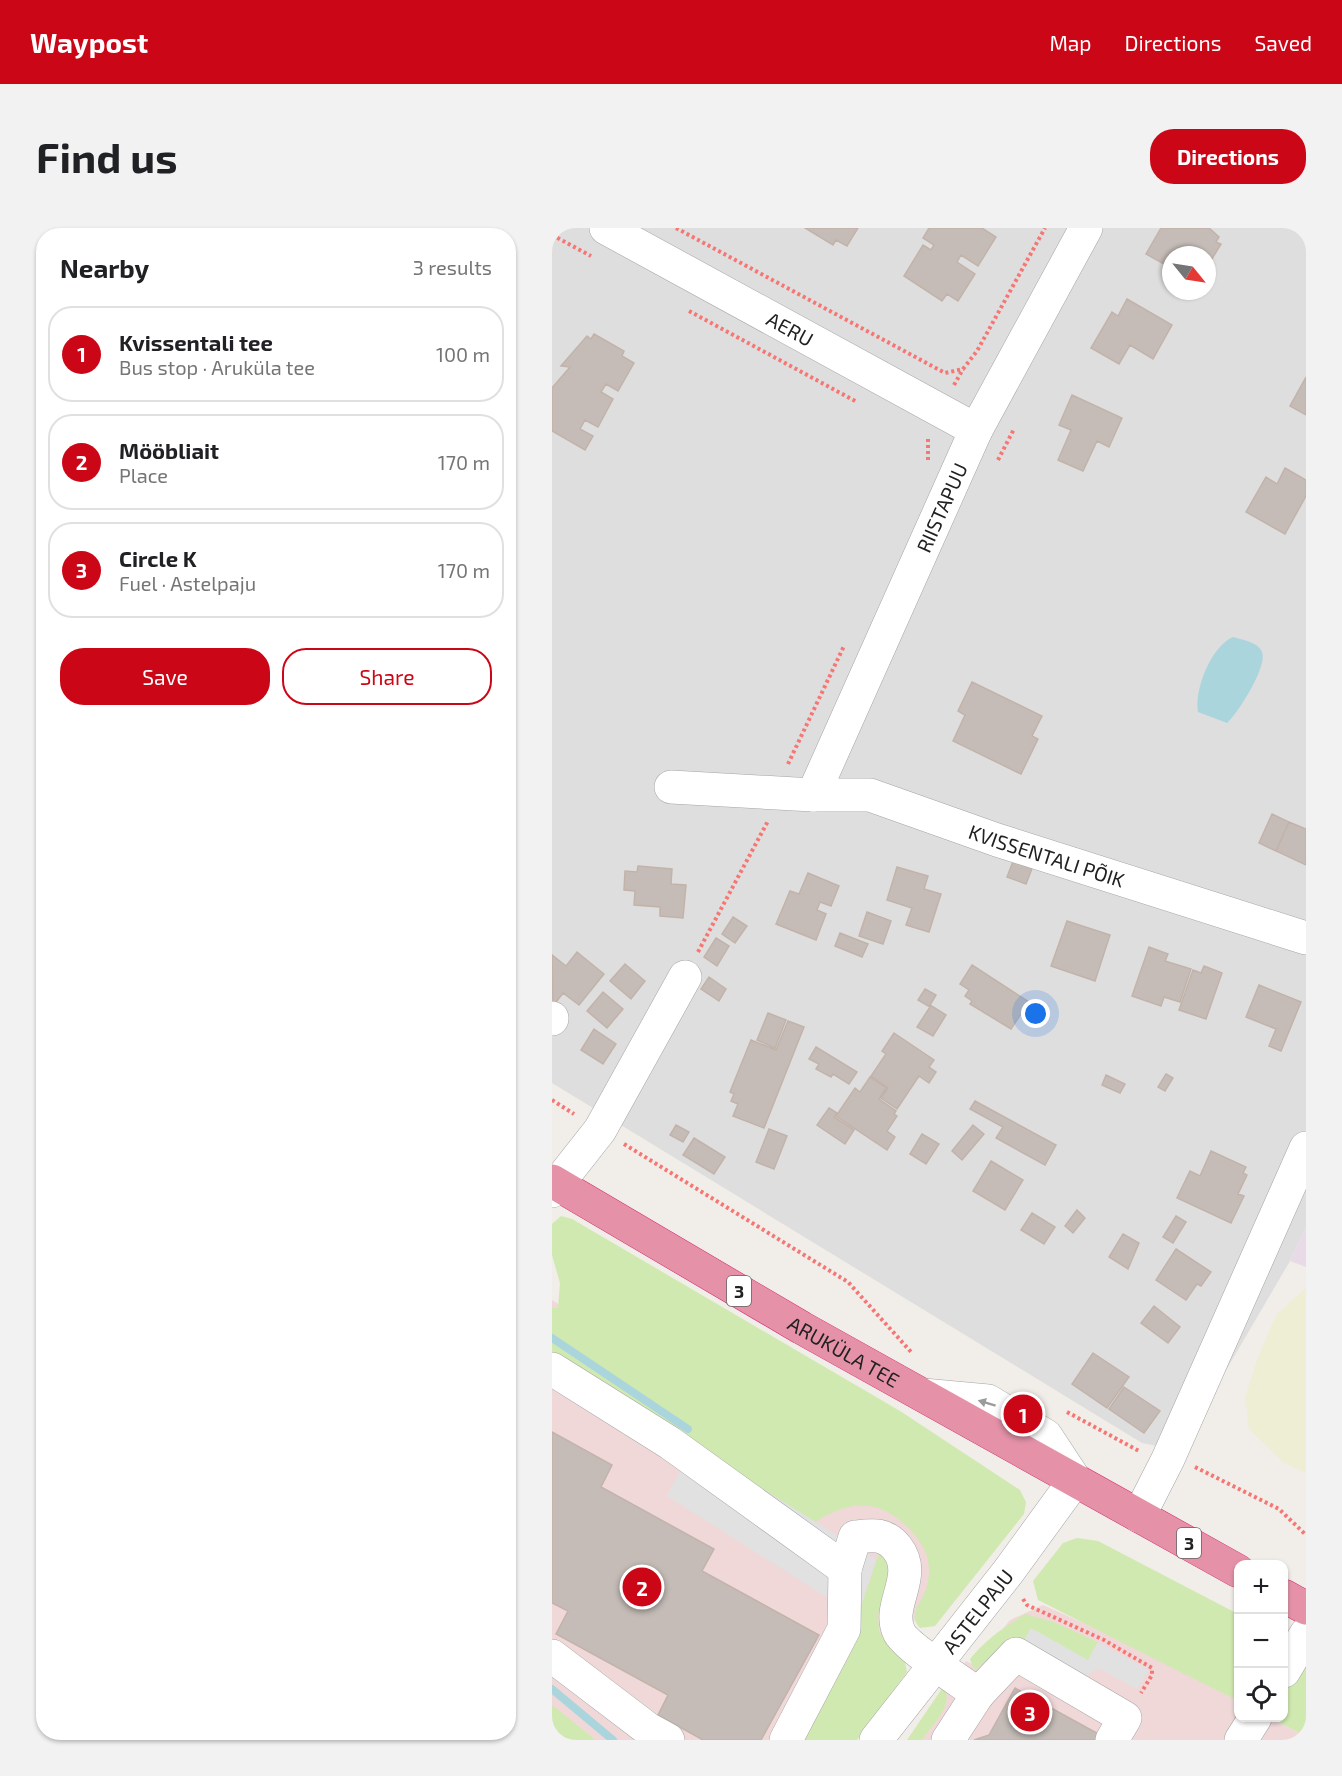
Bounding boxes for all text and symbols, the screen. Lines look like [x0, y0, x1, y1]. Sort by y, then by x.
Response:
text: Waypost [30, 25, 148, 59]
text: Map [1049, 30, 1092, 55]
text: Directions [1125, 30, 1221, 55]
text: Saved [1254, 30, 1312, 55]
button: Directions [1150, 129, 1306, 184]
text: Find us [36, 131, 178, 181]
north arrow [1162, 246, 1216, 300]
text: Nearby [60, 252, 149, 283]
text: 3 results [413, 255, 492, 279]
street label: AERU [763, 306, 818, 351]
text: Kvissentali tee [119, 329, 273, 355]
text: 1 [77, 342, 86, 366]
text: 100 m [436, 342, 490, 366]
text: Bus stop · Aruküla tee [119, 355, 315, 379]
text: Mööbliait [119, 437, 219, 463]
text: 2 [76, 450, 87, 474]
text: 170 m [438, 450, 490, 474]
street label: RIISTAPUU [911, 459, 972, 556]
text: Place [119, 463, 168, 487]
text: Circle K [119, 545, 197, 571]
text: 3 [76, 558, 87, 582]
text: 170 m [438, 558, 490, 582]
text: Fuel · Astelpaju [119, 571, 256, 595]
button: Save [60, 648, 270, 705]
button: Share [282, 648, 492, 705]
street label: KVISSENTALI PÕIK [966, 819, 1128, 892]
your location [1021, 999, 1050, 1028]
road number: 3 [727, 1276, 751, 1306]
street label: ARUKÜLA TEE [784, 1311, 904, 1392]
pin: 1 [1004, 1392, 1042, 1436]
one-way arrow [978, 1398, 996, 1407]
road number: 3 [1177, 1528, 1201, 1558]
map controls [1234, 1560, 1288, 1722]
button: + [1234, 1560, 1288, 1614]
pin: 2 [622, 1564, 662, 1610]
street label: ASTELPAJU [937, 1564, 1018, 1658]
button: − [1234, 1614, 1288, 1668]
button: locate [1234, 1668, 1288, 1722]
pin: 3 [1010, 1690, 1050, 1734]

